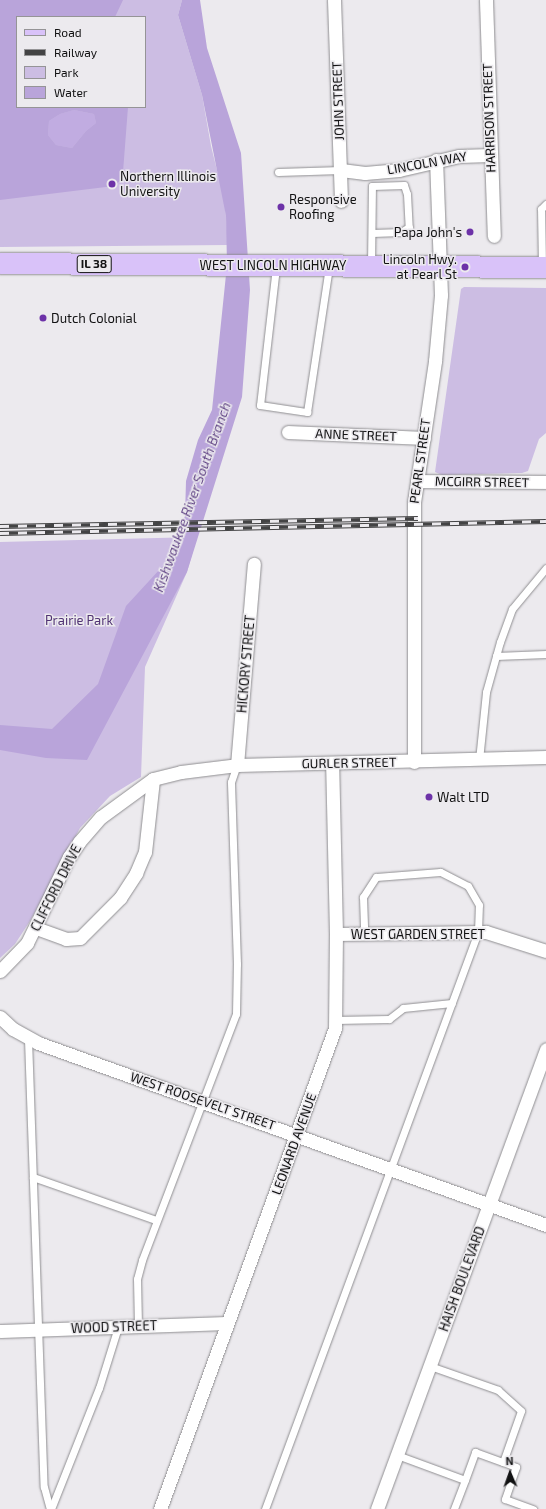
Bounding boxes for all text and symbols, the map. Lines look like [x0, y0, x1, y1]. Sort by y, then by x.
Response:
legend [16, 16, 146, 108]
text: Road [54, 25, 82, 39]
text: Railway [54, 45, 97, 59]
street label: JOHN STREET [329, 61, 347, 141]
street label: HARRISON STREET [479, 63, 499, 173]
text: Park [54, 65, 79, 79]
text: Water [54, 85, 88, 99]
street label: LINCOLN WAY [386, 148, 468, 178]
place label: Northern Illinois University [120, 169, 216, 200]
marker: Northern Illinois University [107, 179, 117, 189]
place label: Responsive Roofing [289, 192, 357, 223]
marker: Responsive Roofing [276, 202, 286, 212]
place label: Papa John's [394, 224, 462, 240]
marker: Papa John's [465, 227, 475, 237]
place label: Lincoln Hwy. at Pearl St [383, 252, 457, 283]
road number: IL 38 [76, 254, 112, 274]
street label: WEST LINCOLN HIGHWAY [199, 257, 347, 273]
marker: Lincoln Hwy. at Pearl St [460, 262, 470, 272]
place label: Dutch Colonial [51, 310, 137, 326]
marker: Dutch Colonial [38, 313, 48, 323]
water label: Kishwaukee River South Branch [150, 400, 234, 594]
street label: PEARL STREET [406, 418, 434, 504]
street label: ANNE STREET [315, 426, 397, 444]
street label: MCGIRR STREET [435, 473, 529, 491]
park label: Prairie Park [45, 612, 113, 628]
street label: HICKORY STREET [234, 614, 258, 714]
street label: GURLER STREET [301, 754, 397, 772]
place label: Walt LTD [437, 789, 489, 805]
marker: Walt LTD [424, 792, 434, 802]
street label: CLIFFORD DRIVE [27, 842, 85, 934]
street label: WEST GARDEN STREET [351, 926, 485, 942]
street label: WEST ROOSEVELT STREET [128, 1069, 278, 1133]
street label: LEONARD AVENUE [268, 1091, 320, 1197]
street label: HAISH BOULEVARD [436, 1224, 488, 1334]
street label: WOOD STREET [71, 1318, 157, 1336]
north arrow [490, 1453, 530, 1493]
text: N [505, 1454, 514, 1467]

